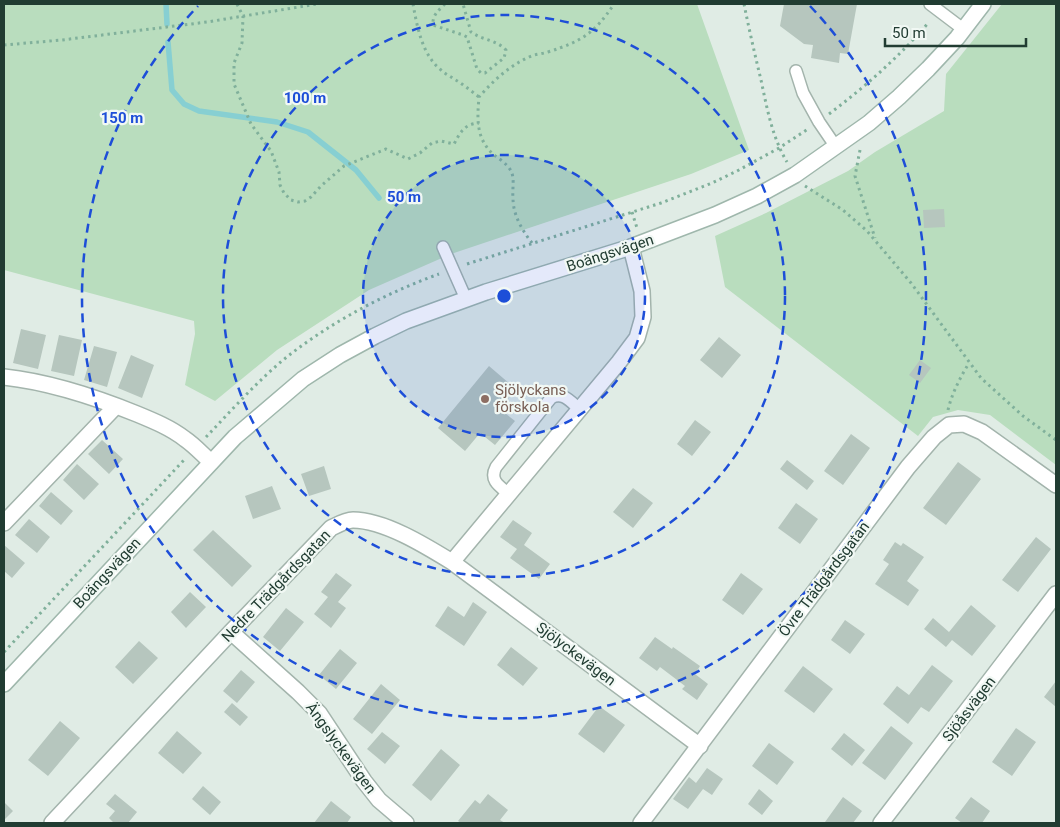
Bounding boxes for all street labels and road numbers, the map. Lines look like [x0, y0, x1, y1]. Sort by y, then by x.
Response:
street label: Boängsvägen [564, 230, 656, 276]
street label: Övre Trädgårdsgatan [775, 518, 873, 640]
street label: Nedre Trädgårdsgatan [218, 526, 334, 646]
street label: Boängsvägen [70, 534, 144, 612]
street label: Sjölyckevägen [533, 618, 619, 690]
street label: Sjöåsvägen [939, 673, 999, 745]
street label: Ängslyckevägen [302, 699, 380, 797]

